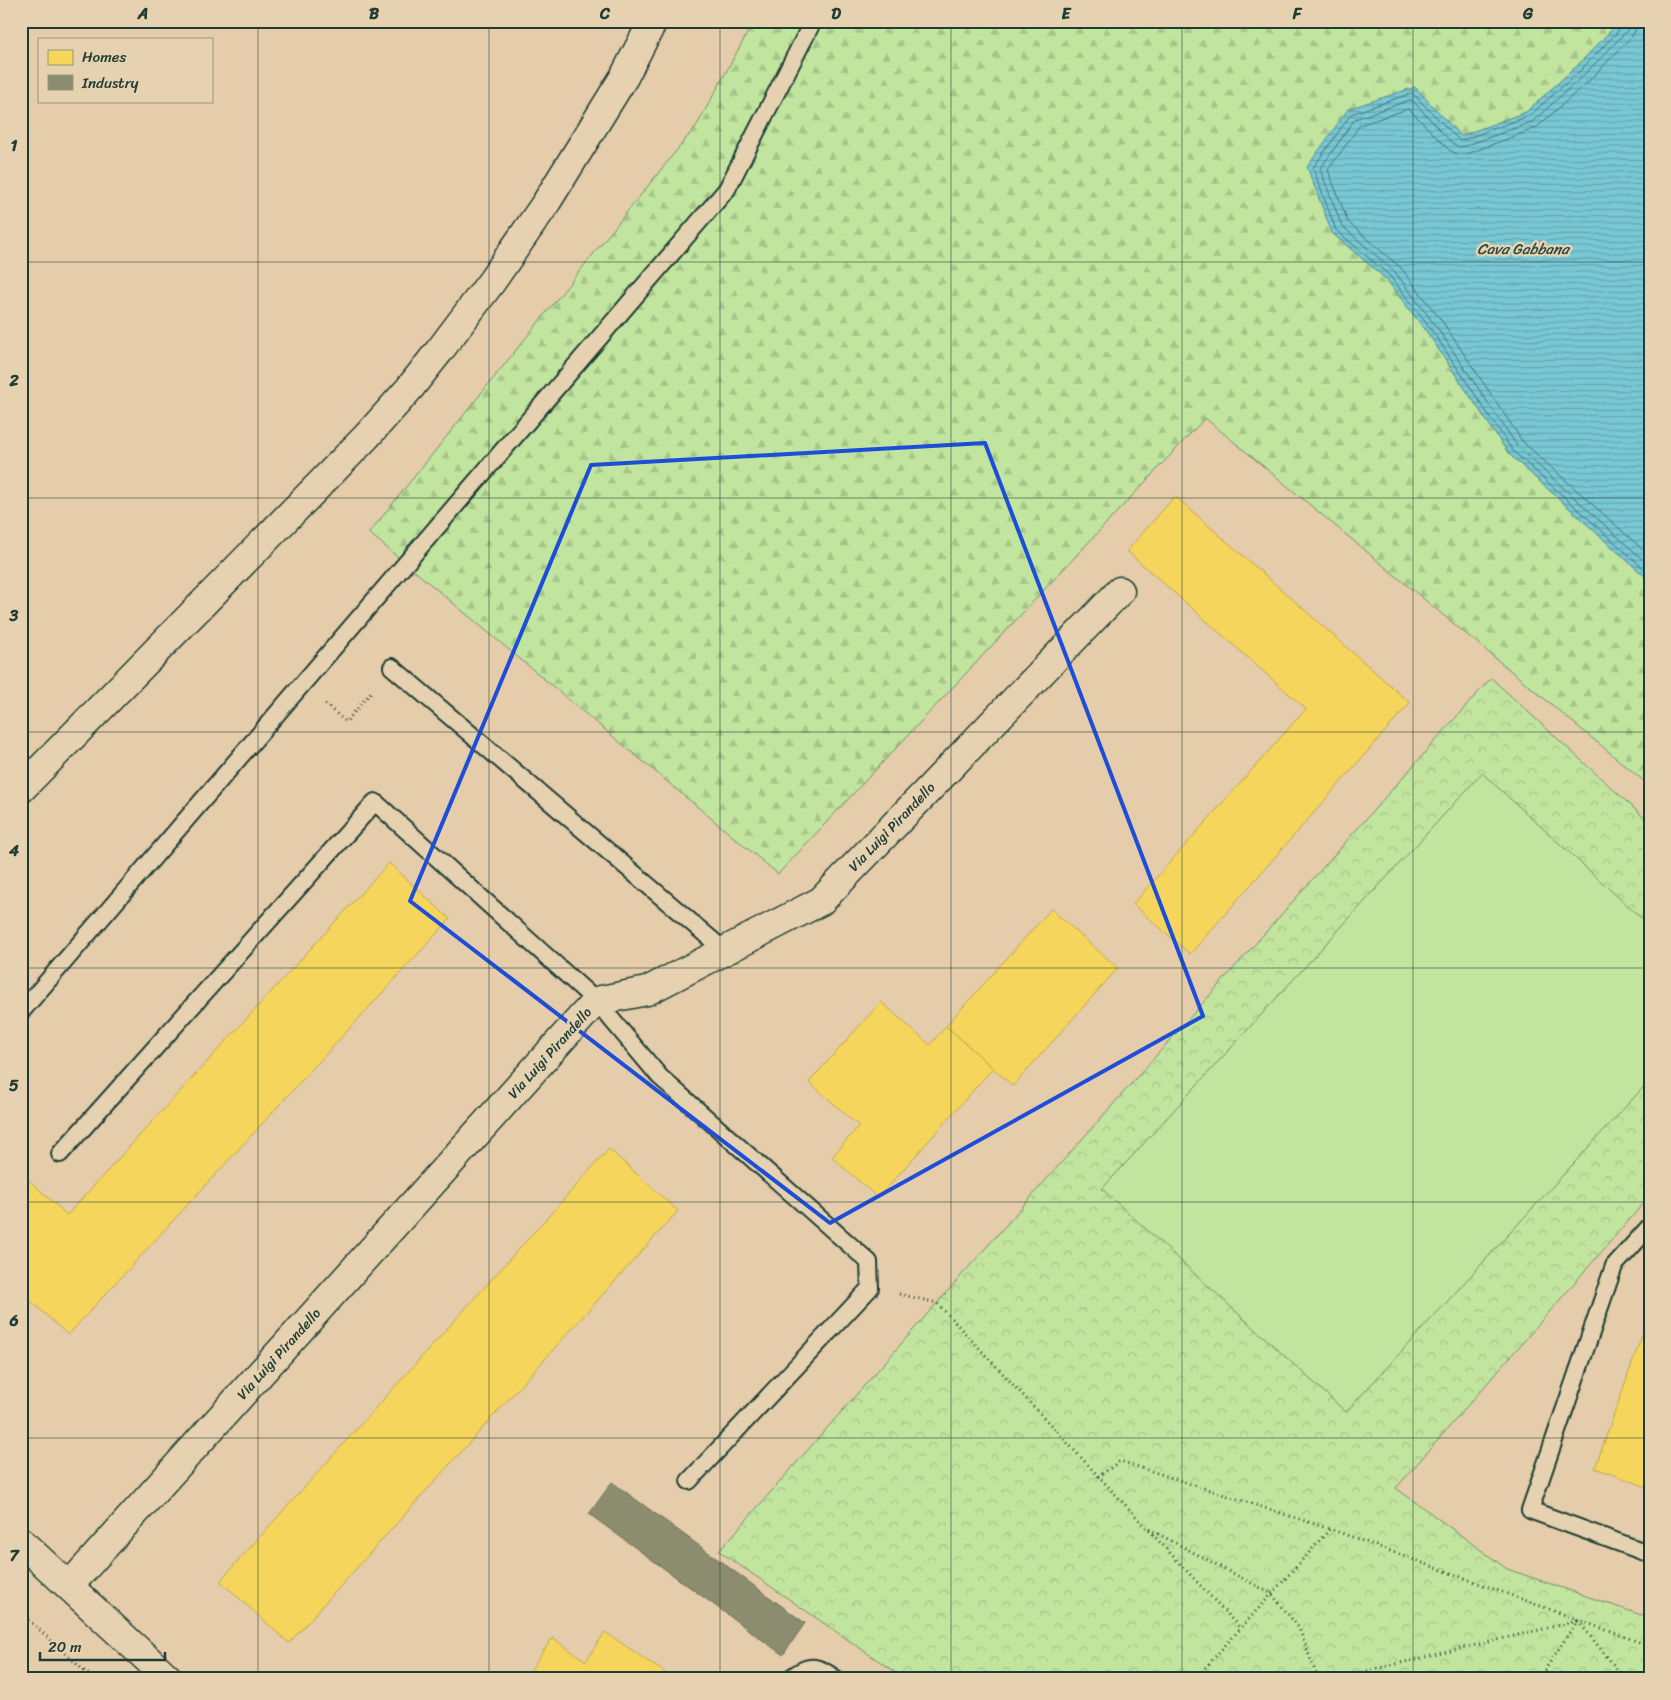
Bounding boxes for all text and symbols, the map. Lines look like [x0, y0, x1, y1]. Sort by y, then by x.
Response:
text: A [137, 0, 148, 28]
text: B [369, 0, 380, 28]
text: C [599, 0, 611, 28]
text: D [831, 0, 841, 28]
text: E [1062, 0, 1072, 28]
text: F [1292, 0, 1303, 28]
text: G [1522, 0, 1534, 28]
legend [38, 38, 212, 102]
text: Homes [82, 44, 126, 70]
text: Industry [81, 70, 139, 96]
text: 1 [11, 131, 18, 160]
water label: Cava Gabbana [1477, 236, 1571, 262]
text: 2 [8, 366, 19, 395]
text: 3 [9, 601, 19, 630]
street label: Via Luigi Pirandello [842, 776, 942, 878]
text: 4 [8, 836, 19, 865]
street label: Via Luigi Pirandello [502, 1001, 598, 1105]
text: 5 [9, 1071, 19, 1100]
street label: Via Luigi Pirandello [231, 1302, 327, 1406]
text: 6 [8, 1306, 19, 1335]
text: 7 [9, 1541, 20, 1570]
scale bar [40, 1630, 165, 1662]
text: 20 m [48, 1634, 82, 1660]

